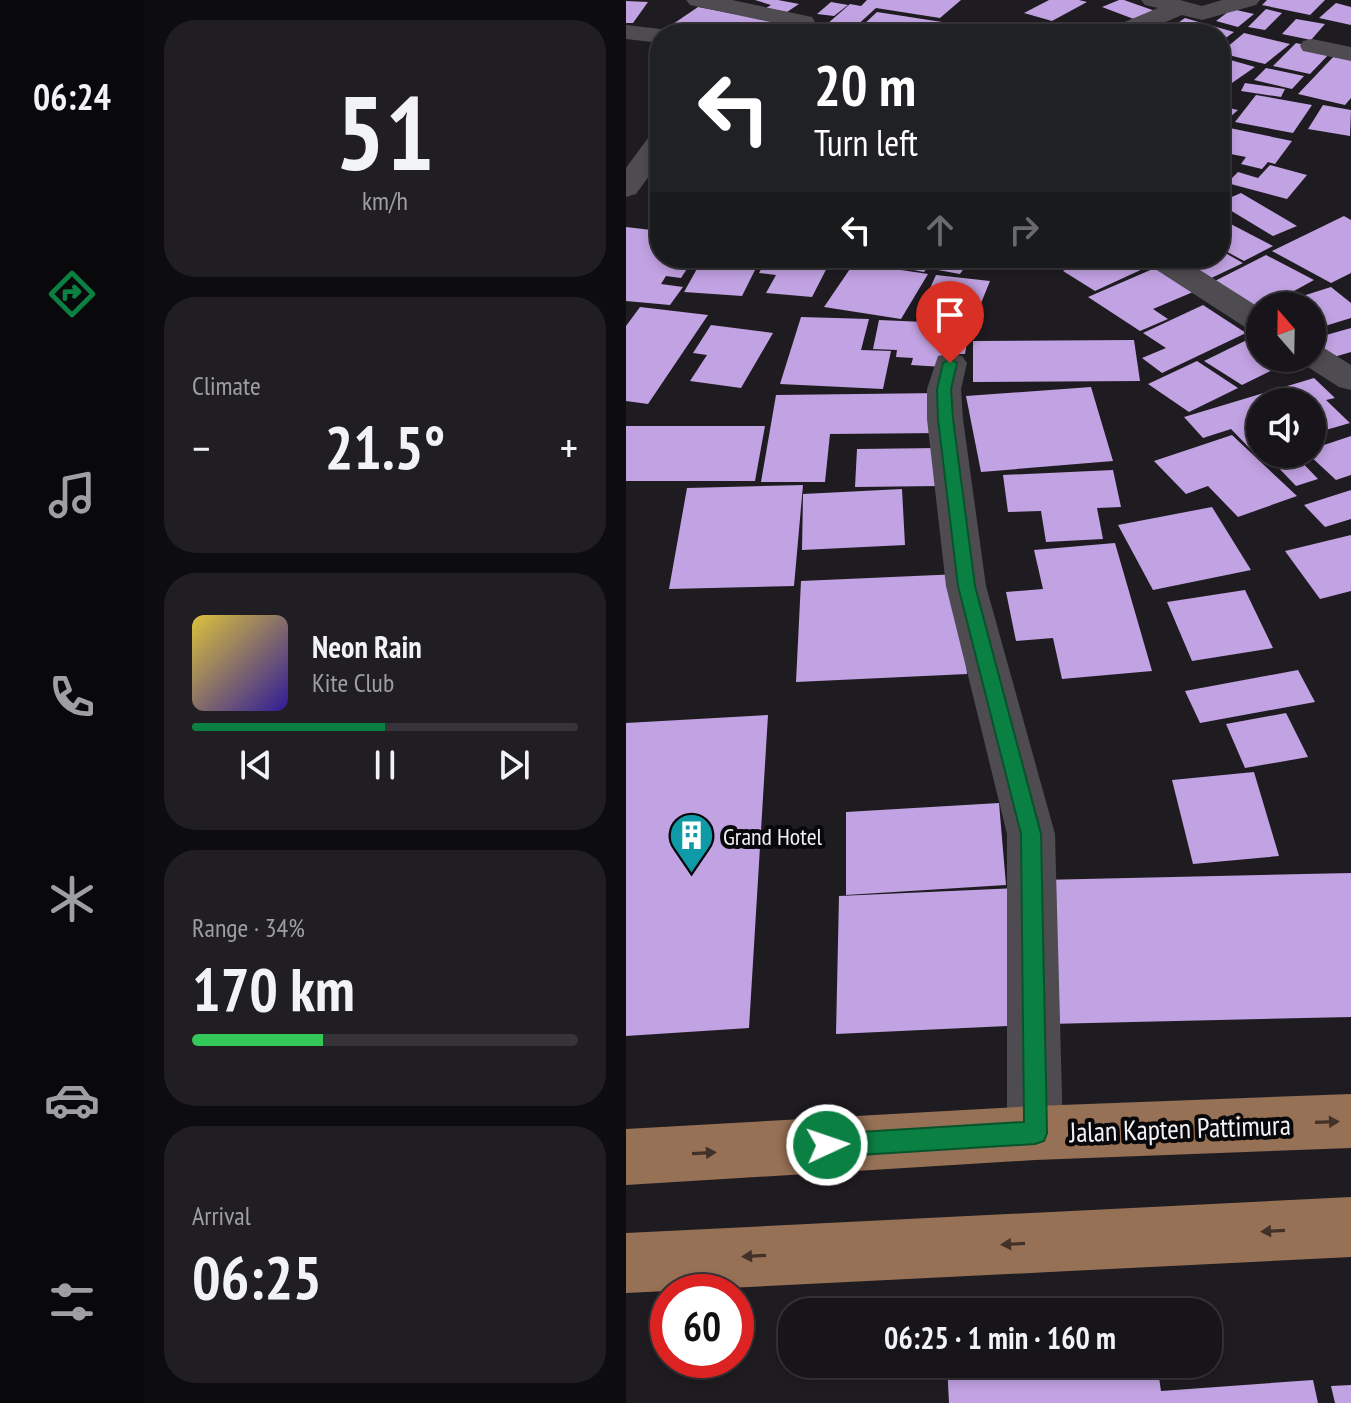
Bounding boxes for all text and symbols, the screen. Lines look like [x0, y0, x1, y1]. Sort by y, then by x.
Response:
text: 20 m [814, 49, 916, 121]
icon: left [682, 56, 786, 160]
text: 51 [335, 64, 435, 199]
text: 06:24 [33, 73, 111, 120]
text: Turn left [814, 119, 918, 166]
text: km/h [362, 184, 408, 217]
icon: left [834, 208, 878, 252]
icon: ahead [918, 208, 962, 252]
icon: right [1002, 208, 1046, 252]
icon: directions [44, 266, 100, 322]
pin [916, 281, 984, 363]
north arrow [1246, 292, 1326, 372]
map controls [1246, 292, 1326, 468]
icon: arrive [928, 293, 972, 337]
text: Climate [192, 369, 261, 402]
button: sound [1246, 388, 1326, 468]
text: 21.5° [325, 408, 445, 486]
text: − [192, 419, 210, 476]
text: + [560, 419, 578, 476]
icon: music [44, 467, 100, 523]
text: Neon Rain [312, 627, 422, 666]
text: Kite Club [312, 666, 394, 699]
icon: phone [44, 669, 100, 725]
icon: previous [234, 743, 278, 787]
icon: pause [363, 743, 407, 787]
icon: next [492, 743, 536, 787]
building icon: Grand Hotel [668, 812, 716, 875]
place label: Grand Hotel [723, 821, 823, 852]
icon: climate [44, 871, 100, 927]
text: Range · 34% [192, 911, 305, 944]
text: 170 km [192, 950, 355, 1028]
icon: car [44, 1072, 100, 1128]
position arrow [785, 1103, 869, 1187]
street label: Jalan Kapten Pattimura [1068, 1106, 1291, 1150]
one-way arrow [1315, 1116, 1340, 1129]
one-way arrow [692, 1146, 717, 1159]
text: Arrival [192, 1199, 251, 1232]
one-way arrow [1260, 1224, 1285, 1237]
one-way arrow [1000, 1237, 1025, 1250]
text: 06:25 [192, 1238, 322, 1316]
one-way arrow [741, 1250, 766, 1263]
icon: filters [44, 1274, 100, 1330]
speed limit sign: 60 [650, 1274, 754, 1378]
text: 06:25 · 1 min · 160 m [884, 1318, 1116, 1357]

